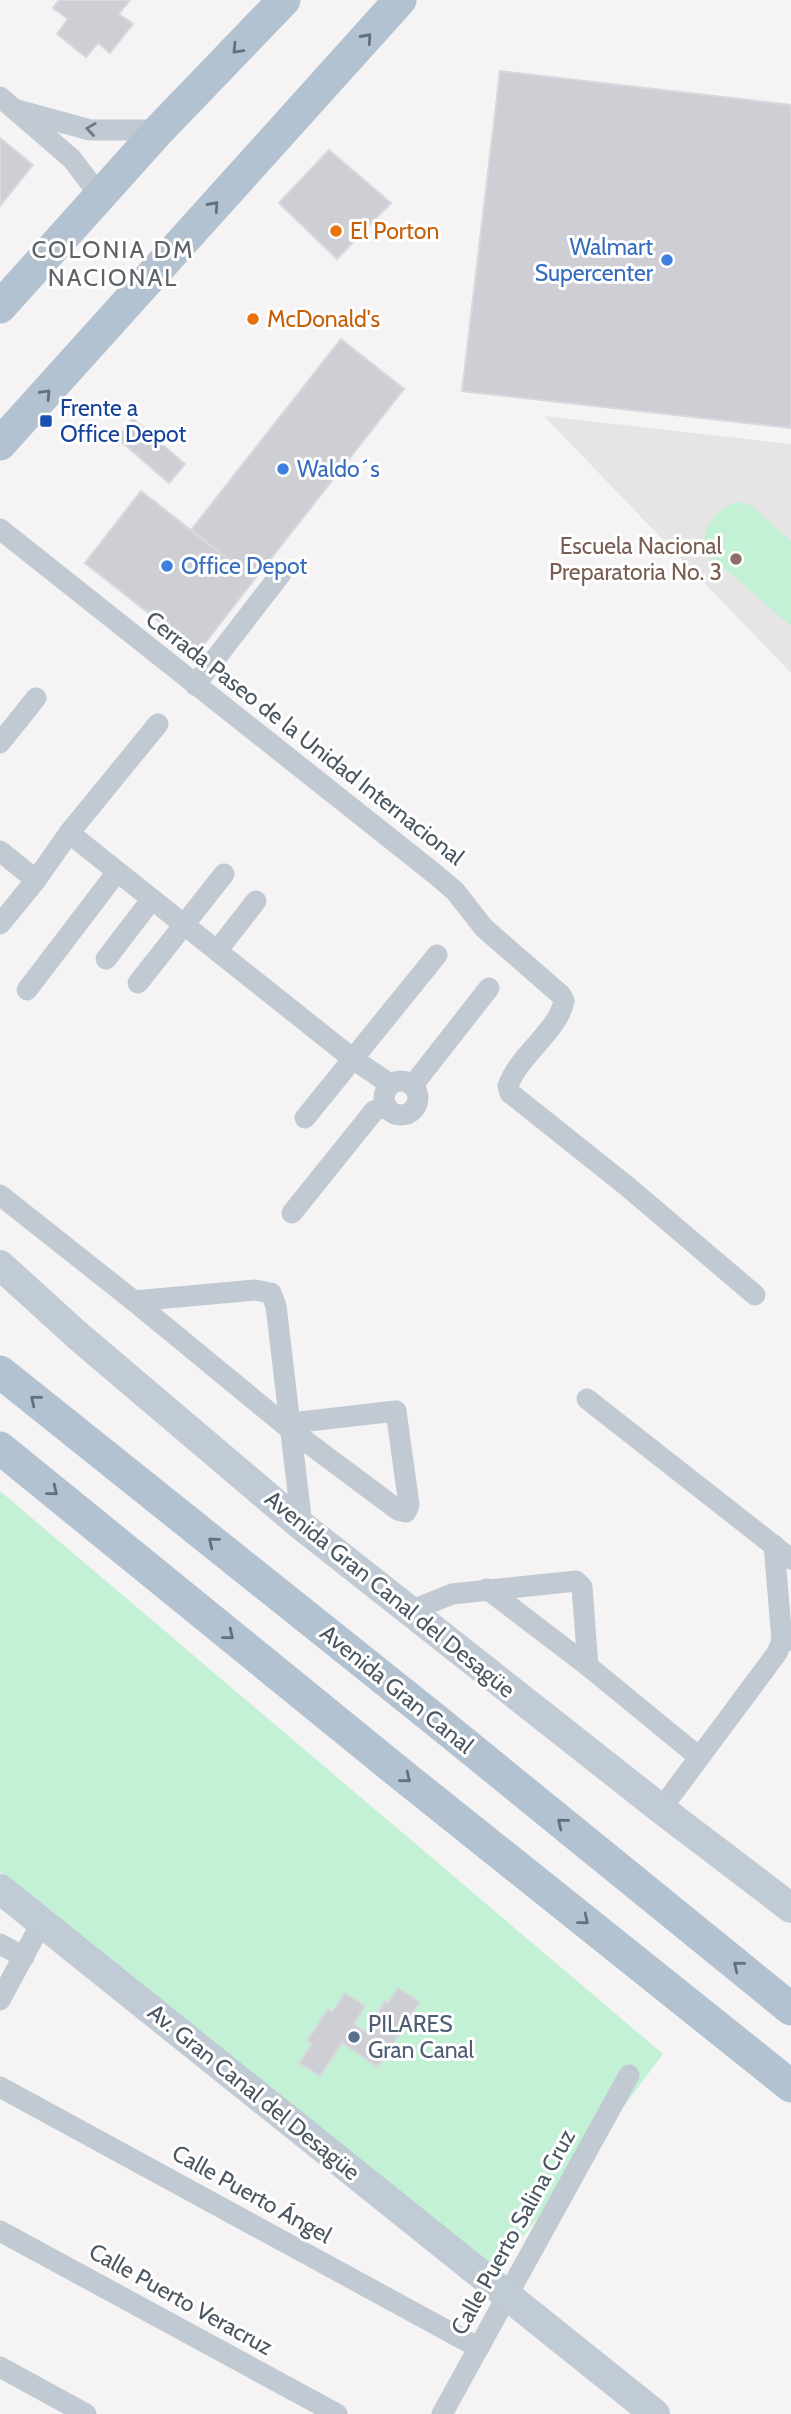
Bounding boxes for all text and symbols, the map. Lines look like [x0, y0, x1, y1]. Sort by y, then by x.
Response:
one-way arrow [359, 33, 371, 46]
one-way arrow [232, 41, 245, 54]
one-way arrow [85, 121, 97, 136]
one-way arrow [206, 201, 219, 214]
place label: El Porton [350, 217, 439, 245]
marker: El Porton [328, 223, 344, 239]
place label: Walmart Supercenter [535, 233, 654, 287]
district label: COLONIA DM NACIONAL [32, 235, 194, 292]
marker: Walmart Supercenter [659, 252, 675, 268]
place label: McDonald's [267, 305, 380, 333]
marker: McDonald's [245, 311, 261, 327]
one-way arrow [38, 389, 50, 402]
place label: Frente a Office Depot [60, 394, 187, 448]
marker: Frente a Office Depot [38, 413, 54, 429]
place label: Waldo´s [297, 455, 380, 483]
marker: Waldo´s [275, 461, 291, 477]
place label: Escuela Nacional Preparatoria No. 3 [549, 532, 723, 586]
marker: Escuela Nacional Preparatoria No. 3 [728, 551, 744, 567]
place label: Office Depot [181, 552, 308, 580]
marker: Office Depot [159, 558, 175, 574]
street label: Cerrada Paseo de la Unidad Internacional [140, 605, 470, 871]
one-way arrow [30, 1395, 43, 1408]
one-way arrow [44, 1483, 57, 1495]
street label: Avenida Gran Canal del Desagüe [259, 1485, 521, 1703]
one-way arrow [208, 1538, 221, 1550]
street label: Avenida Gran Canal [315, 1619, 479, 1759]
one-way arrow [222, 1626, 234, 1639]
one-way arrow [398, 1770, 411, 1782]
one-way arrow [557, 1818, 569, 1831]
one-way arrow [576, 1912, 588, 1925]
one-way arrow [734, 1962, 746, 1975]
street label: Av. Gran Canal del Desagüe [142, 1998, 366, 2186]
place label: PILARES Gran Canal [368, 2010, 475, 2064]
marker: PILARES Gran Canal [346, 2029, 362, 2045]
street label: Calle Puerto Salina Cruz [445, 2124, 581, 2340]
street label: Calle Puerto Ángel [167, 2138, 338, 2250]
street label: Calle Puerto Veracruz [84, 2237, 278, 2361]

